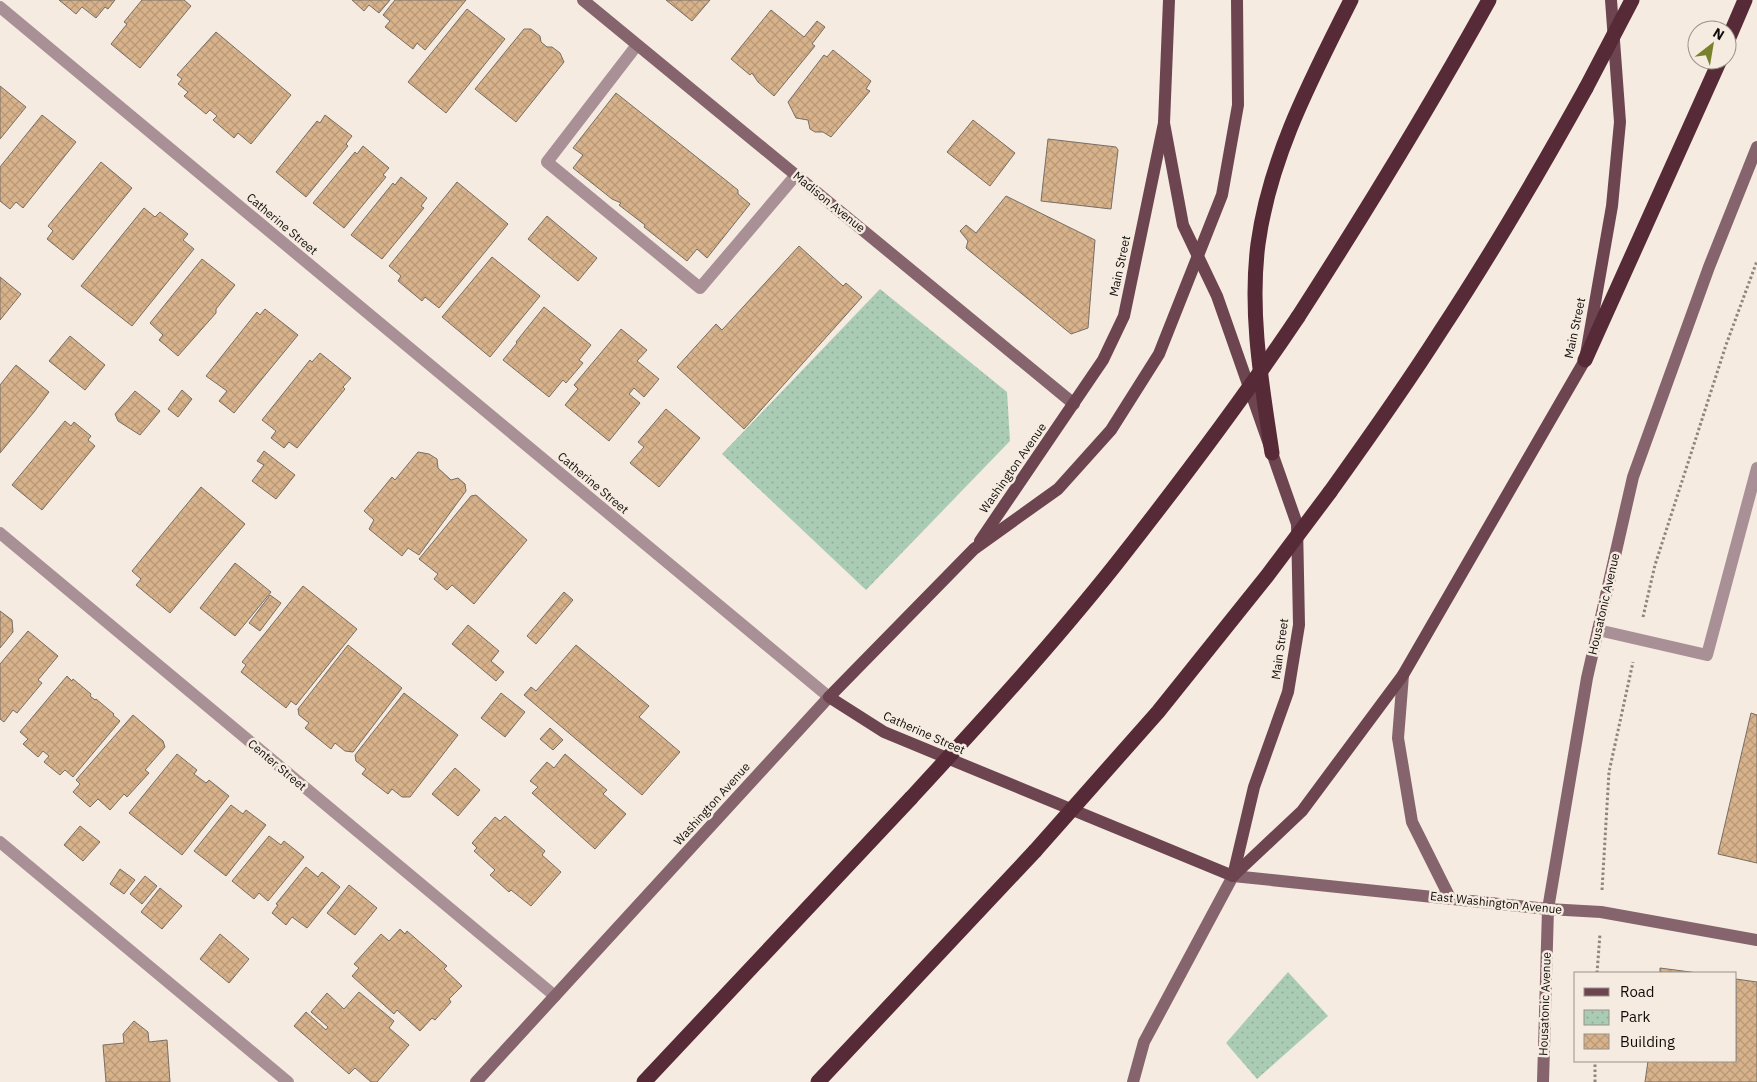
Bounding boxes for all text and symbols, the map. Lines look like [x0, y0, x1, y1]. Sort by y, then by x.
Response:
north arrow [1687, 20, 1737, 70]
text: N [1710, 24, 1728, 44]
street label: Madison Avenue [790, 168, 869, 236]
street label: Catherine Street [244, 190, 321, 258]
street label: Main Street [1106, 234, 1133, 298]
street label: Main Street [1561, 296, 1588, 360]
street label: Washington Avenue [976, 420, 1049, 516]
street label: Catherine Street [555, 449, 632, 517]
street label: Housatonic Avenue [1585, 551, 1623, 656]
street label: Main Street [1268, 617, 1291, 681]
street label: Catherine Street [881, 708, 967, 757]
street label: Center Street [245, 736, 310, 793]
street label: Washington Avenue [670, 759, 753, 848]
street label: East Washington Avenue [1429, 888, 1563, 917]
street label: Housatonic Avenue [1535, 951, 1554, 1056]
legend [1574, 972, 1737, 1062]
text: Road [1620, 982, 1655, 1001]
text: Park [1620, 1007, 1650, 1026]
text: Building [1620, 1032, 1675, 1051]

